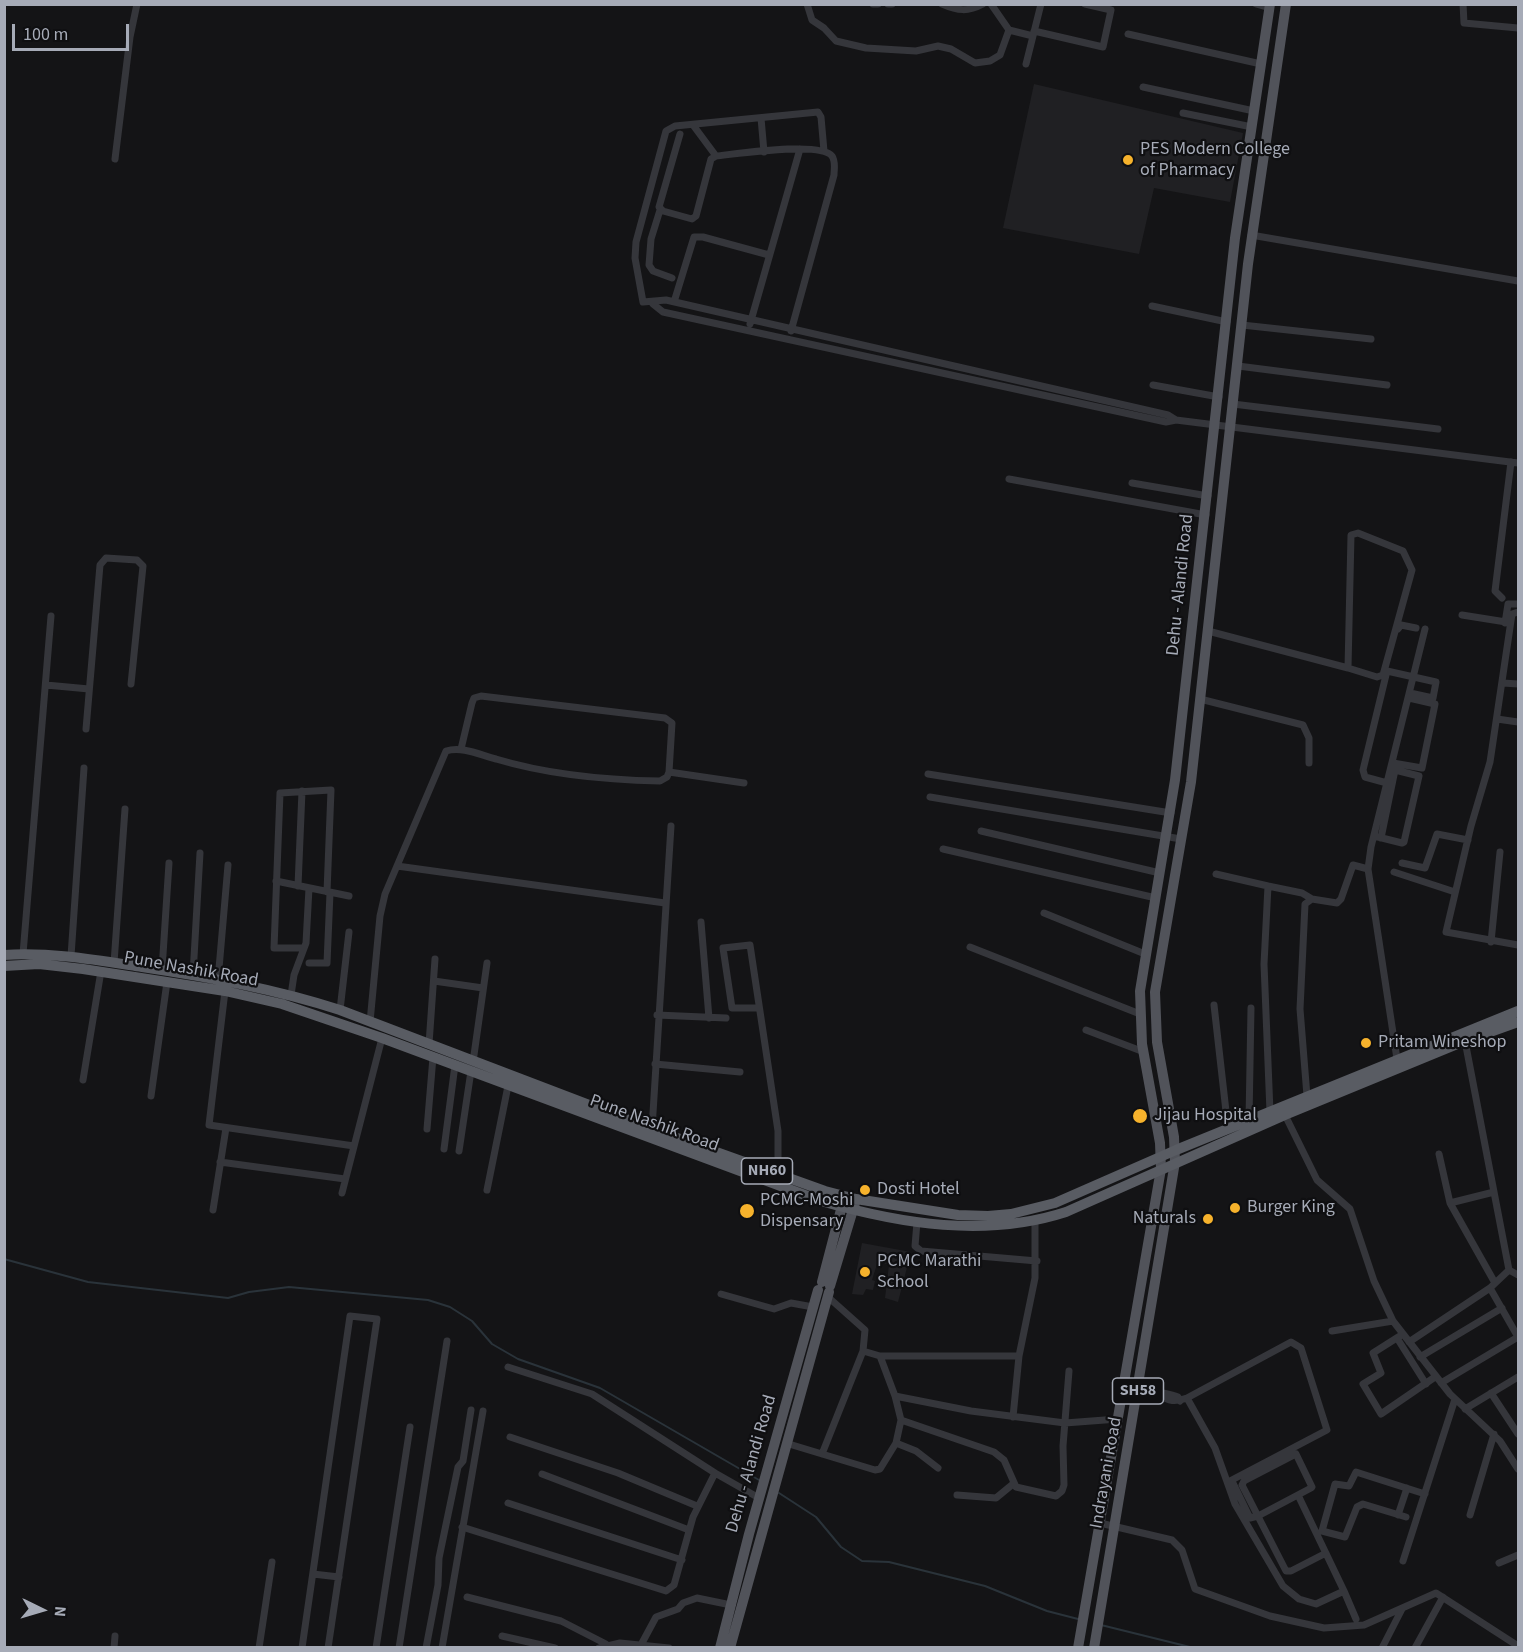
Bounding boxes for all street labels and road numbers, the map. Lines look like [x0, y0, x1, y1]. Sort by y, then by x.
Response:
street label: Dehu - Alandi Road [1163, 513, 1199, 657]
street label: Pune Nashik Road [122, 948, 260, 992]
street label: Pune Nashik Road [586, 1091, 722, 1157]
road number: NH60 [742, 1158, 792, 1184]
road number: SH58 [1112, 1378, 1164, 1404]
street label: Dehu - Alandi Road [722, 1393, 782, 1535]
street label: Indrayani Road [1087, 1415, 1127, 1531]

